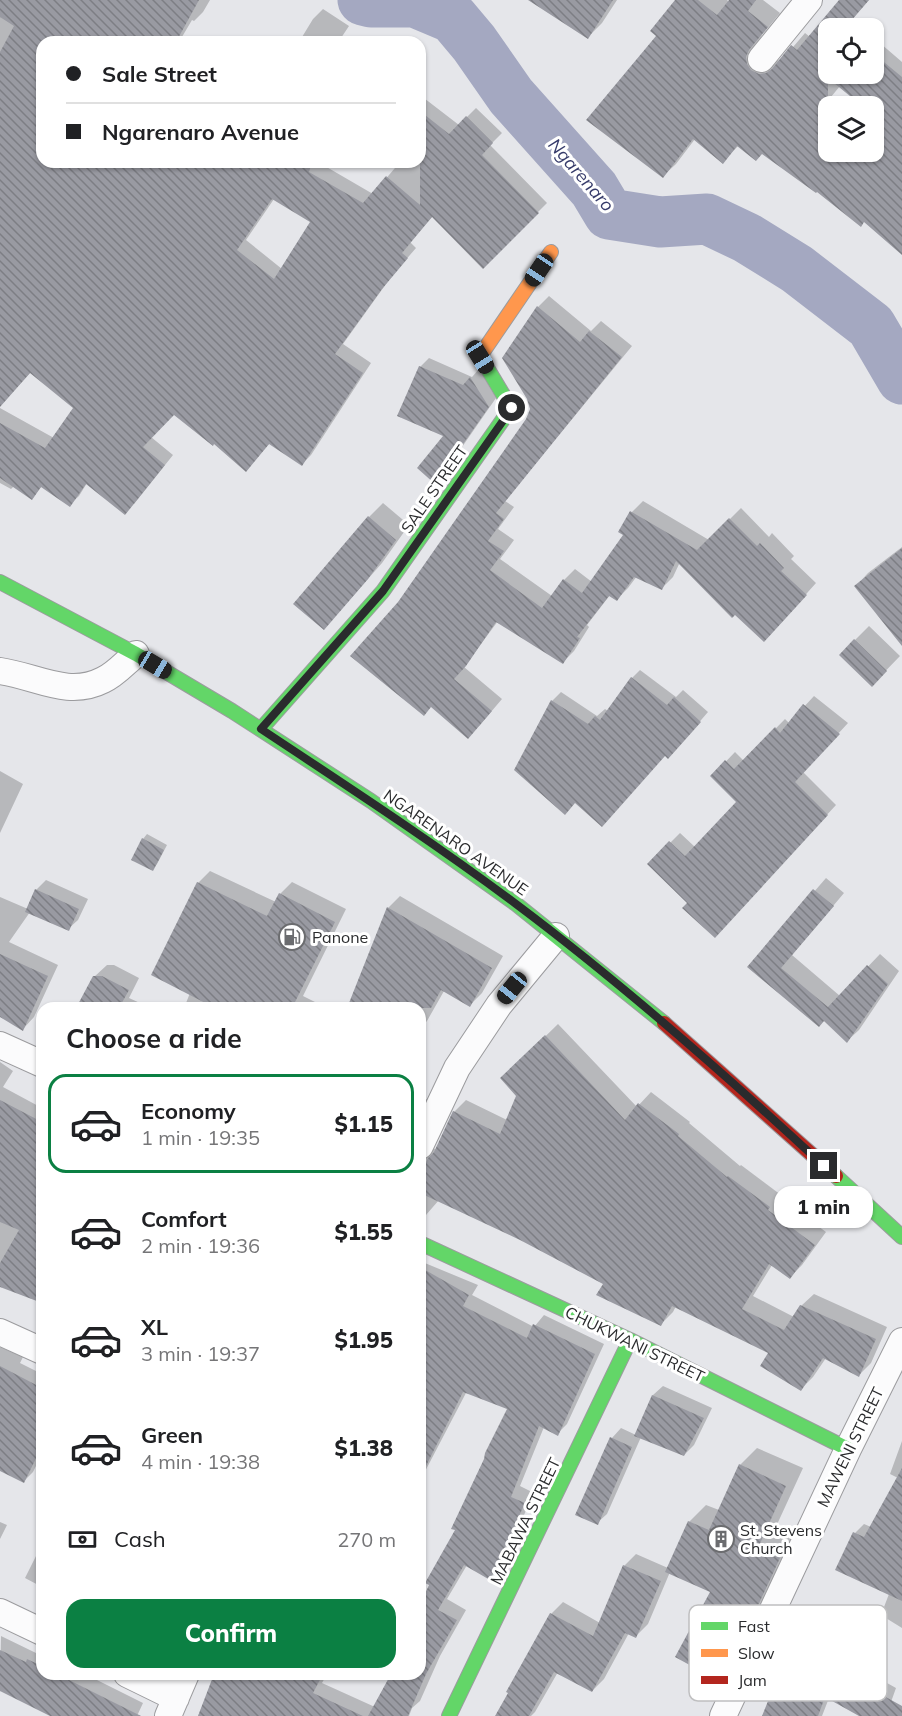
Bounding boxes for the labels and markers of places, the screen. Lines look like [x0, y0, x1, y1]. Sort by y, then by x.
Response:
fuel station icon: Panone [277, 922, 307, 952]
place label: Panone [312, 927, 368, 947]
place label: St. Stevens Church [740, 1520, 822, 1558]
building icon: St. Stevens Church [706, 1524, 736, 1554]

